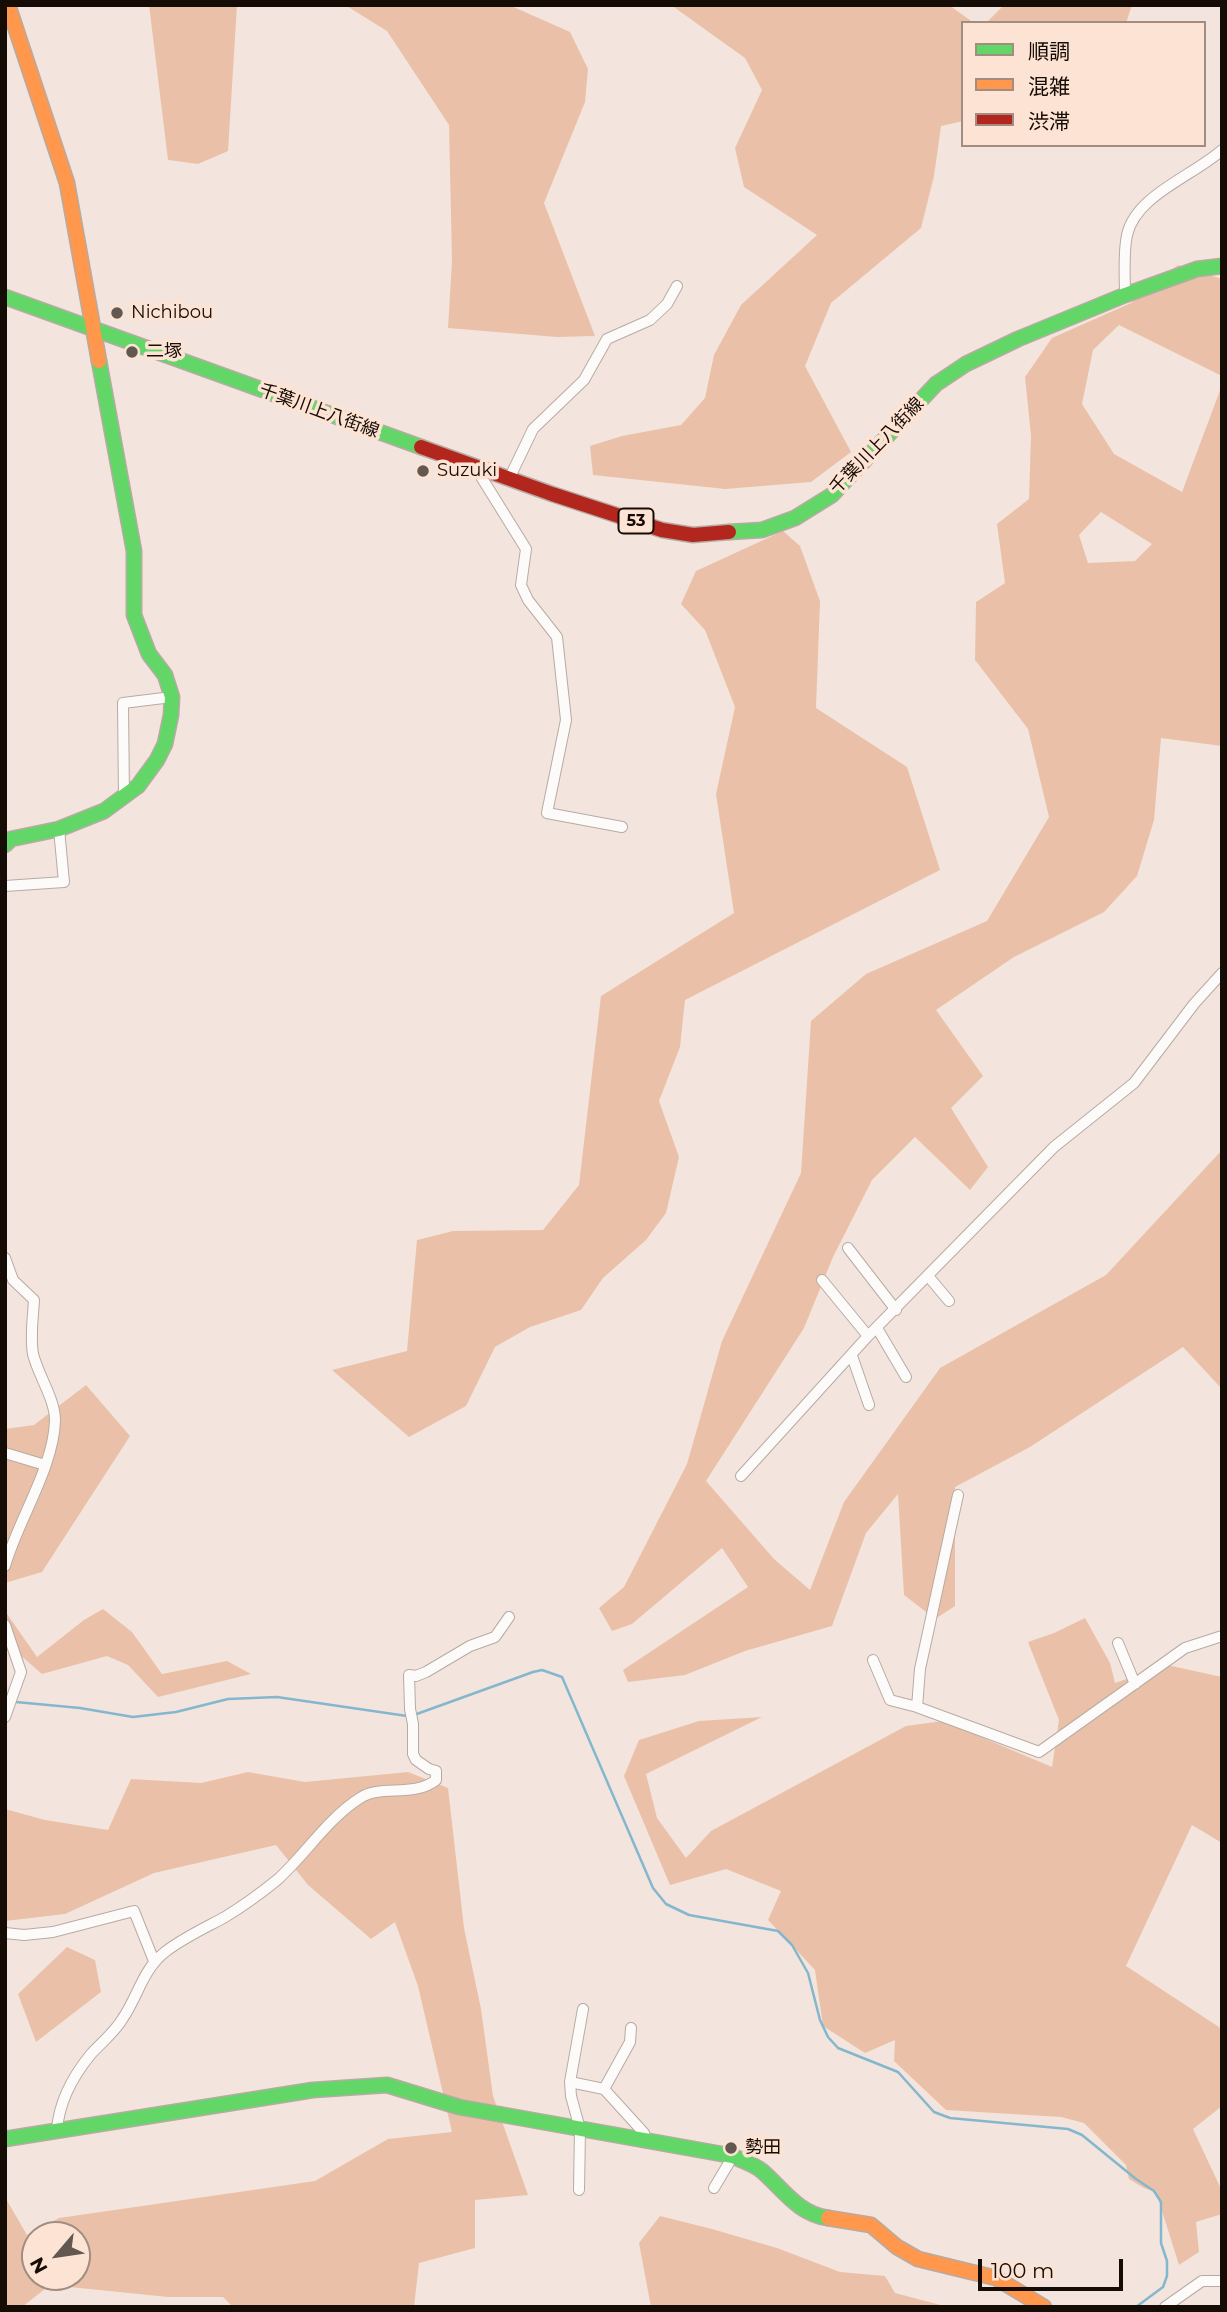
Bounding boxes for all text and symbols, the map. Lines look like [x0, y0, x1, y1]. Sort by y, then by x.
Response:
legend [961, 21, 1206, 147]
text: 順調 [1028, 39, 1070, 64]
text: 混雑 [1028, 74, 1070, 99]
text: 渋滞 [1028, 109, 1070, 134]
place label: Nichibou [131, 302, 213, 324]
marker: Nichibou [109, 305, 125, 321]
place label: 二塚 [146, 341, 182, 363]
marker: 二塚 [124, 344, 140, 360]
street label: 千葉川上八街線 [256, 379, 382, 443]
street label: 千葉川上八街線 [825, 393, 929, 499]
place label: Suzuki [437, 460, 497, 482]
marker: Suzuki [415, 463, 431, 479]
road number: 53 [618, 508, 654, 534]
place label: 勢田 [745, 2137, 781, 2159]
marker: 勢田 [723, 2140, 739, 2156]
north arrow [21, 2221, 91, 2291]
scale bar [982, 2246, 1127, 2290]
text: N [25, 2253, 53, 2278]
text: 100 m [991, 2258, 1054, 2283]

